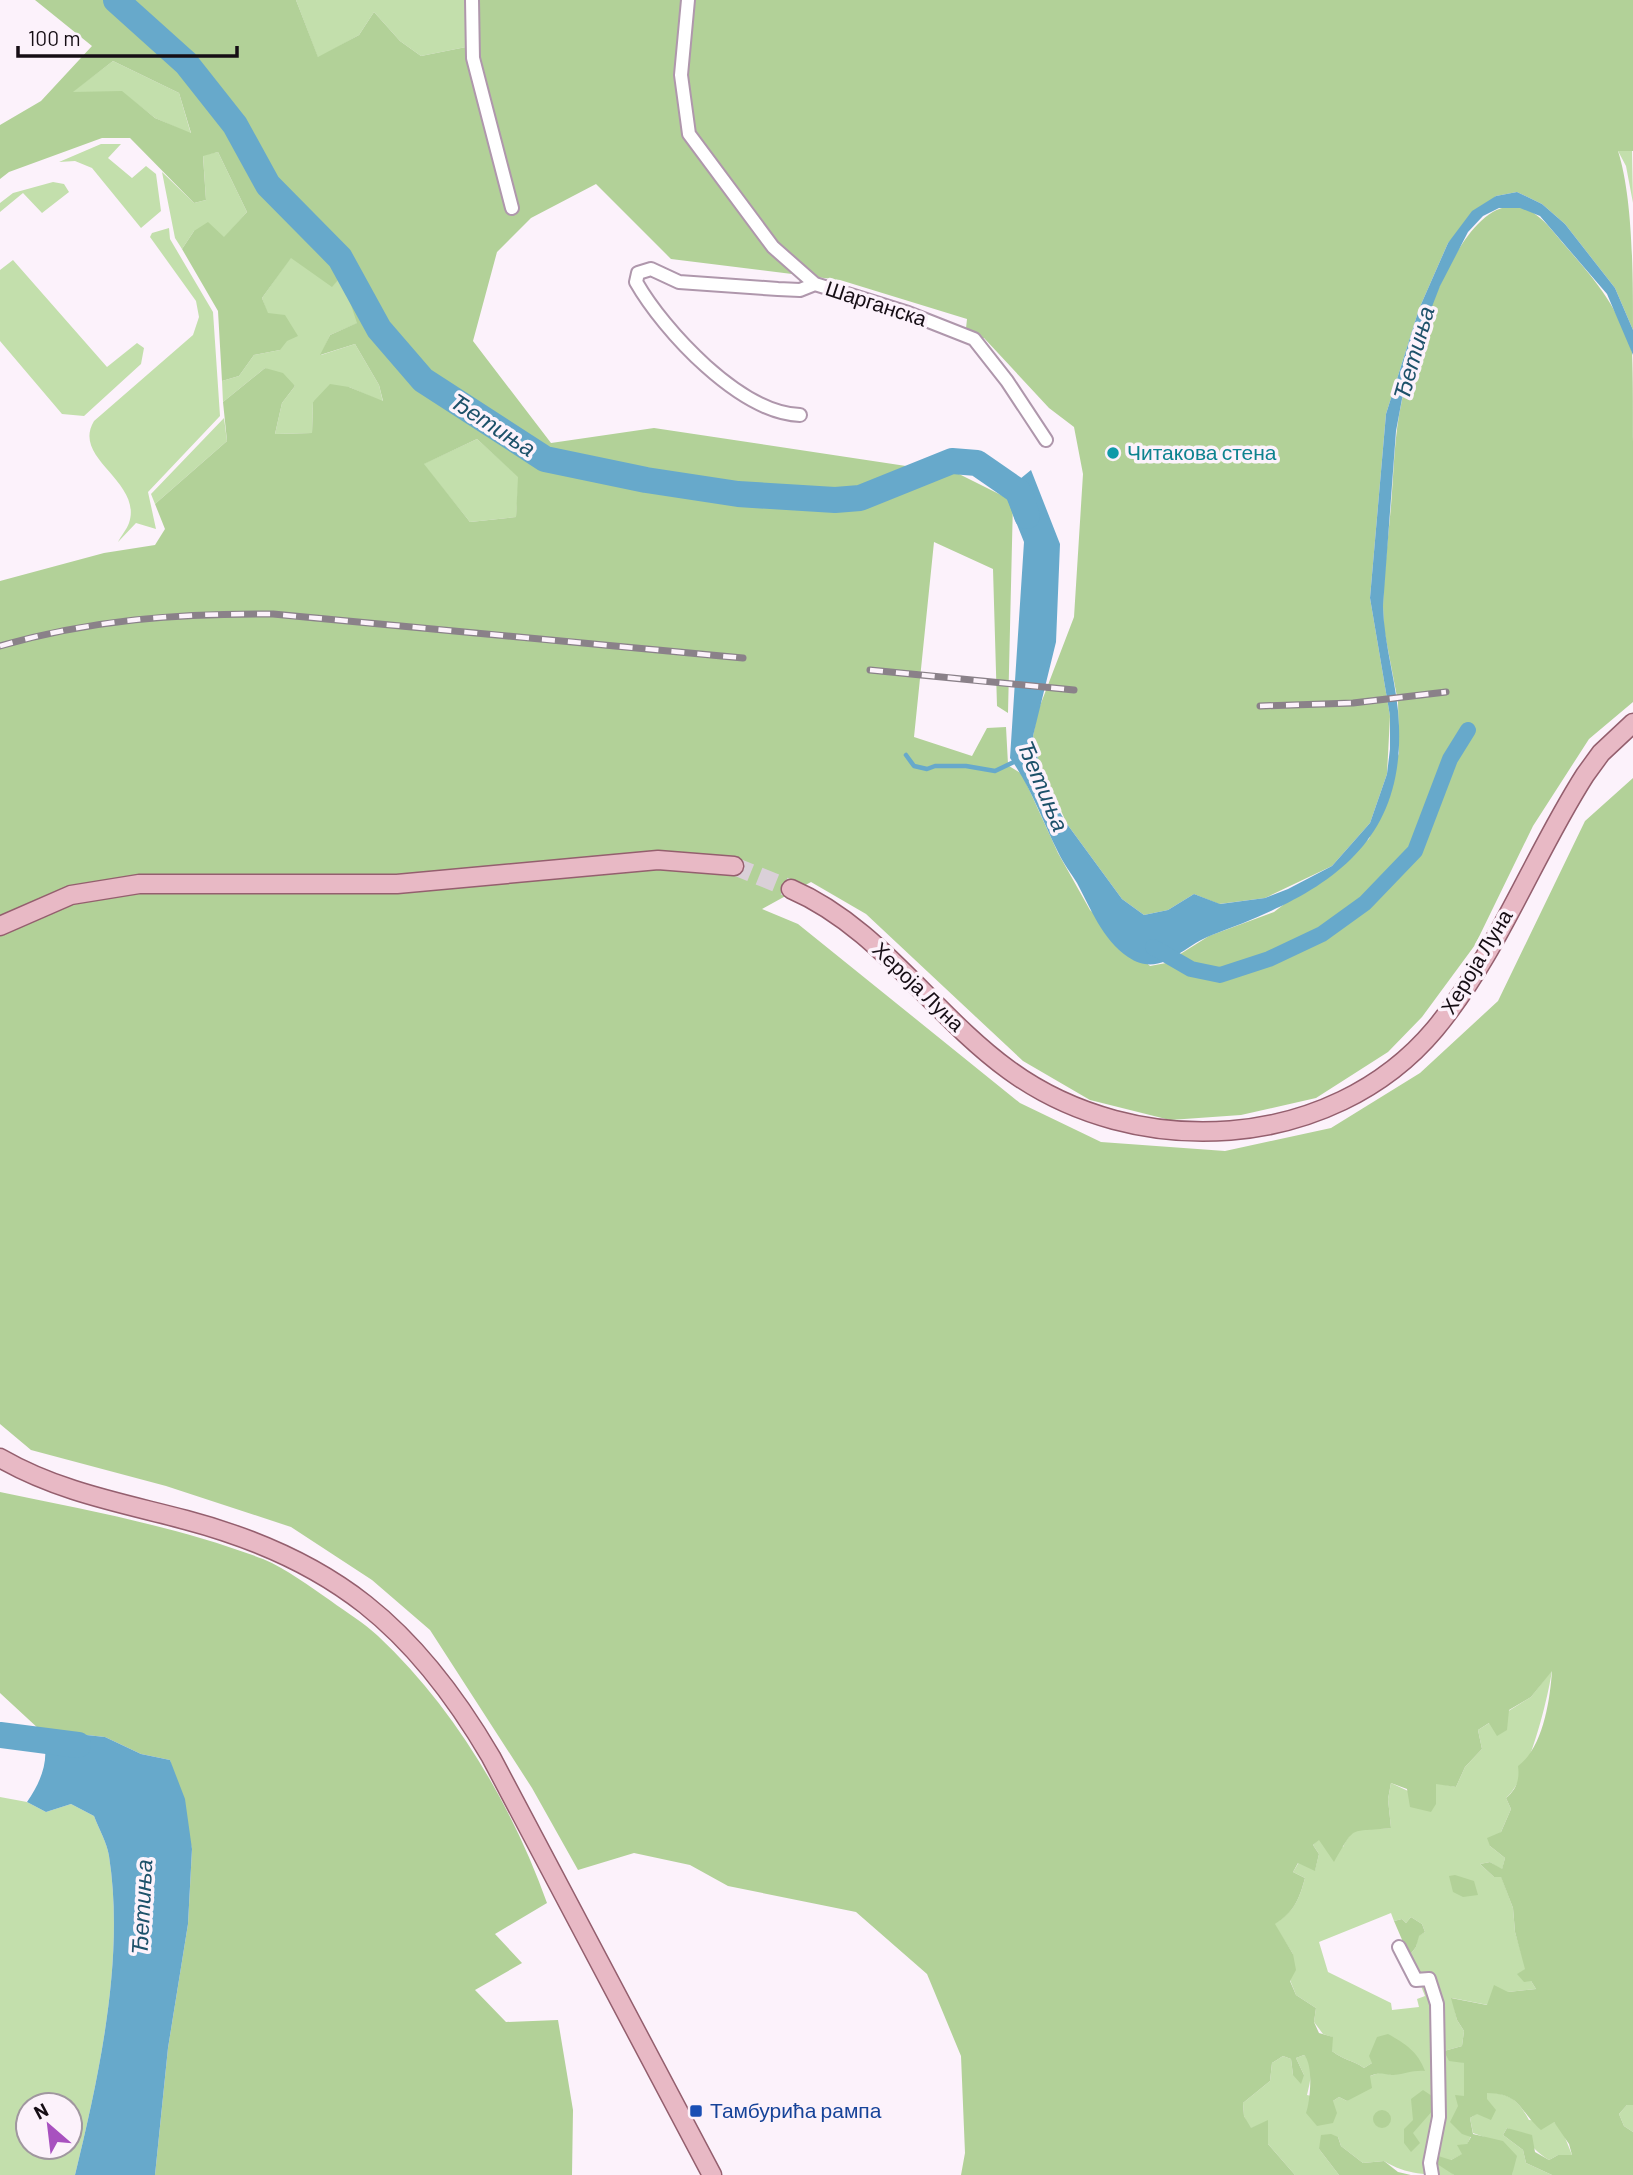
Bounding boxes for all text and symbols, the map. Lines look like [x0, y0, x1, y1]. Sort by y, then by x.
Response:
scale bar [18, 14, 236, 58]
text: 100 m [28, 25, 81, 50]
street label: Шарганска [823, 274, 931, 331]
water label: Ђетиња [1386, 303, 1440, 403]
water label: Ђетиња [446, 386, 541, 462]
place label: Читакова стена [1127, 439, 1277, 464]
marker: Читакова стена [1105, 445, 1121, 461]
water label: Ђетиња [1012, 736, 1076, 835]
street label: Хероја Луна [1435, 904, 1517, 1018]
street label: Хероја Луна [868, 936, 970, 1036]
water label: Ђетиња [125, 1858, 157, 1955]
north arrow [14, 2091, 84, 2161]
text: N [30, 2097, 52, 2124]
place label: Тамбурића рампа [710, 2097, 882, 2122]
marker: Тамбурића рампа [688, 2103, 704, 2119]

